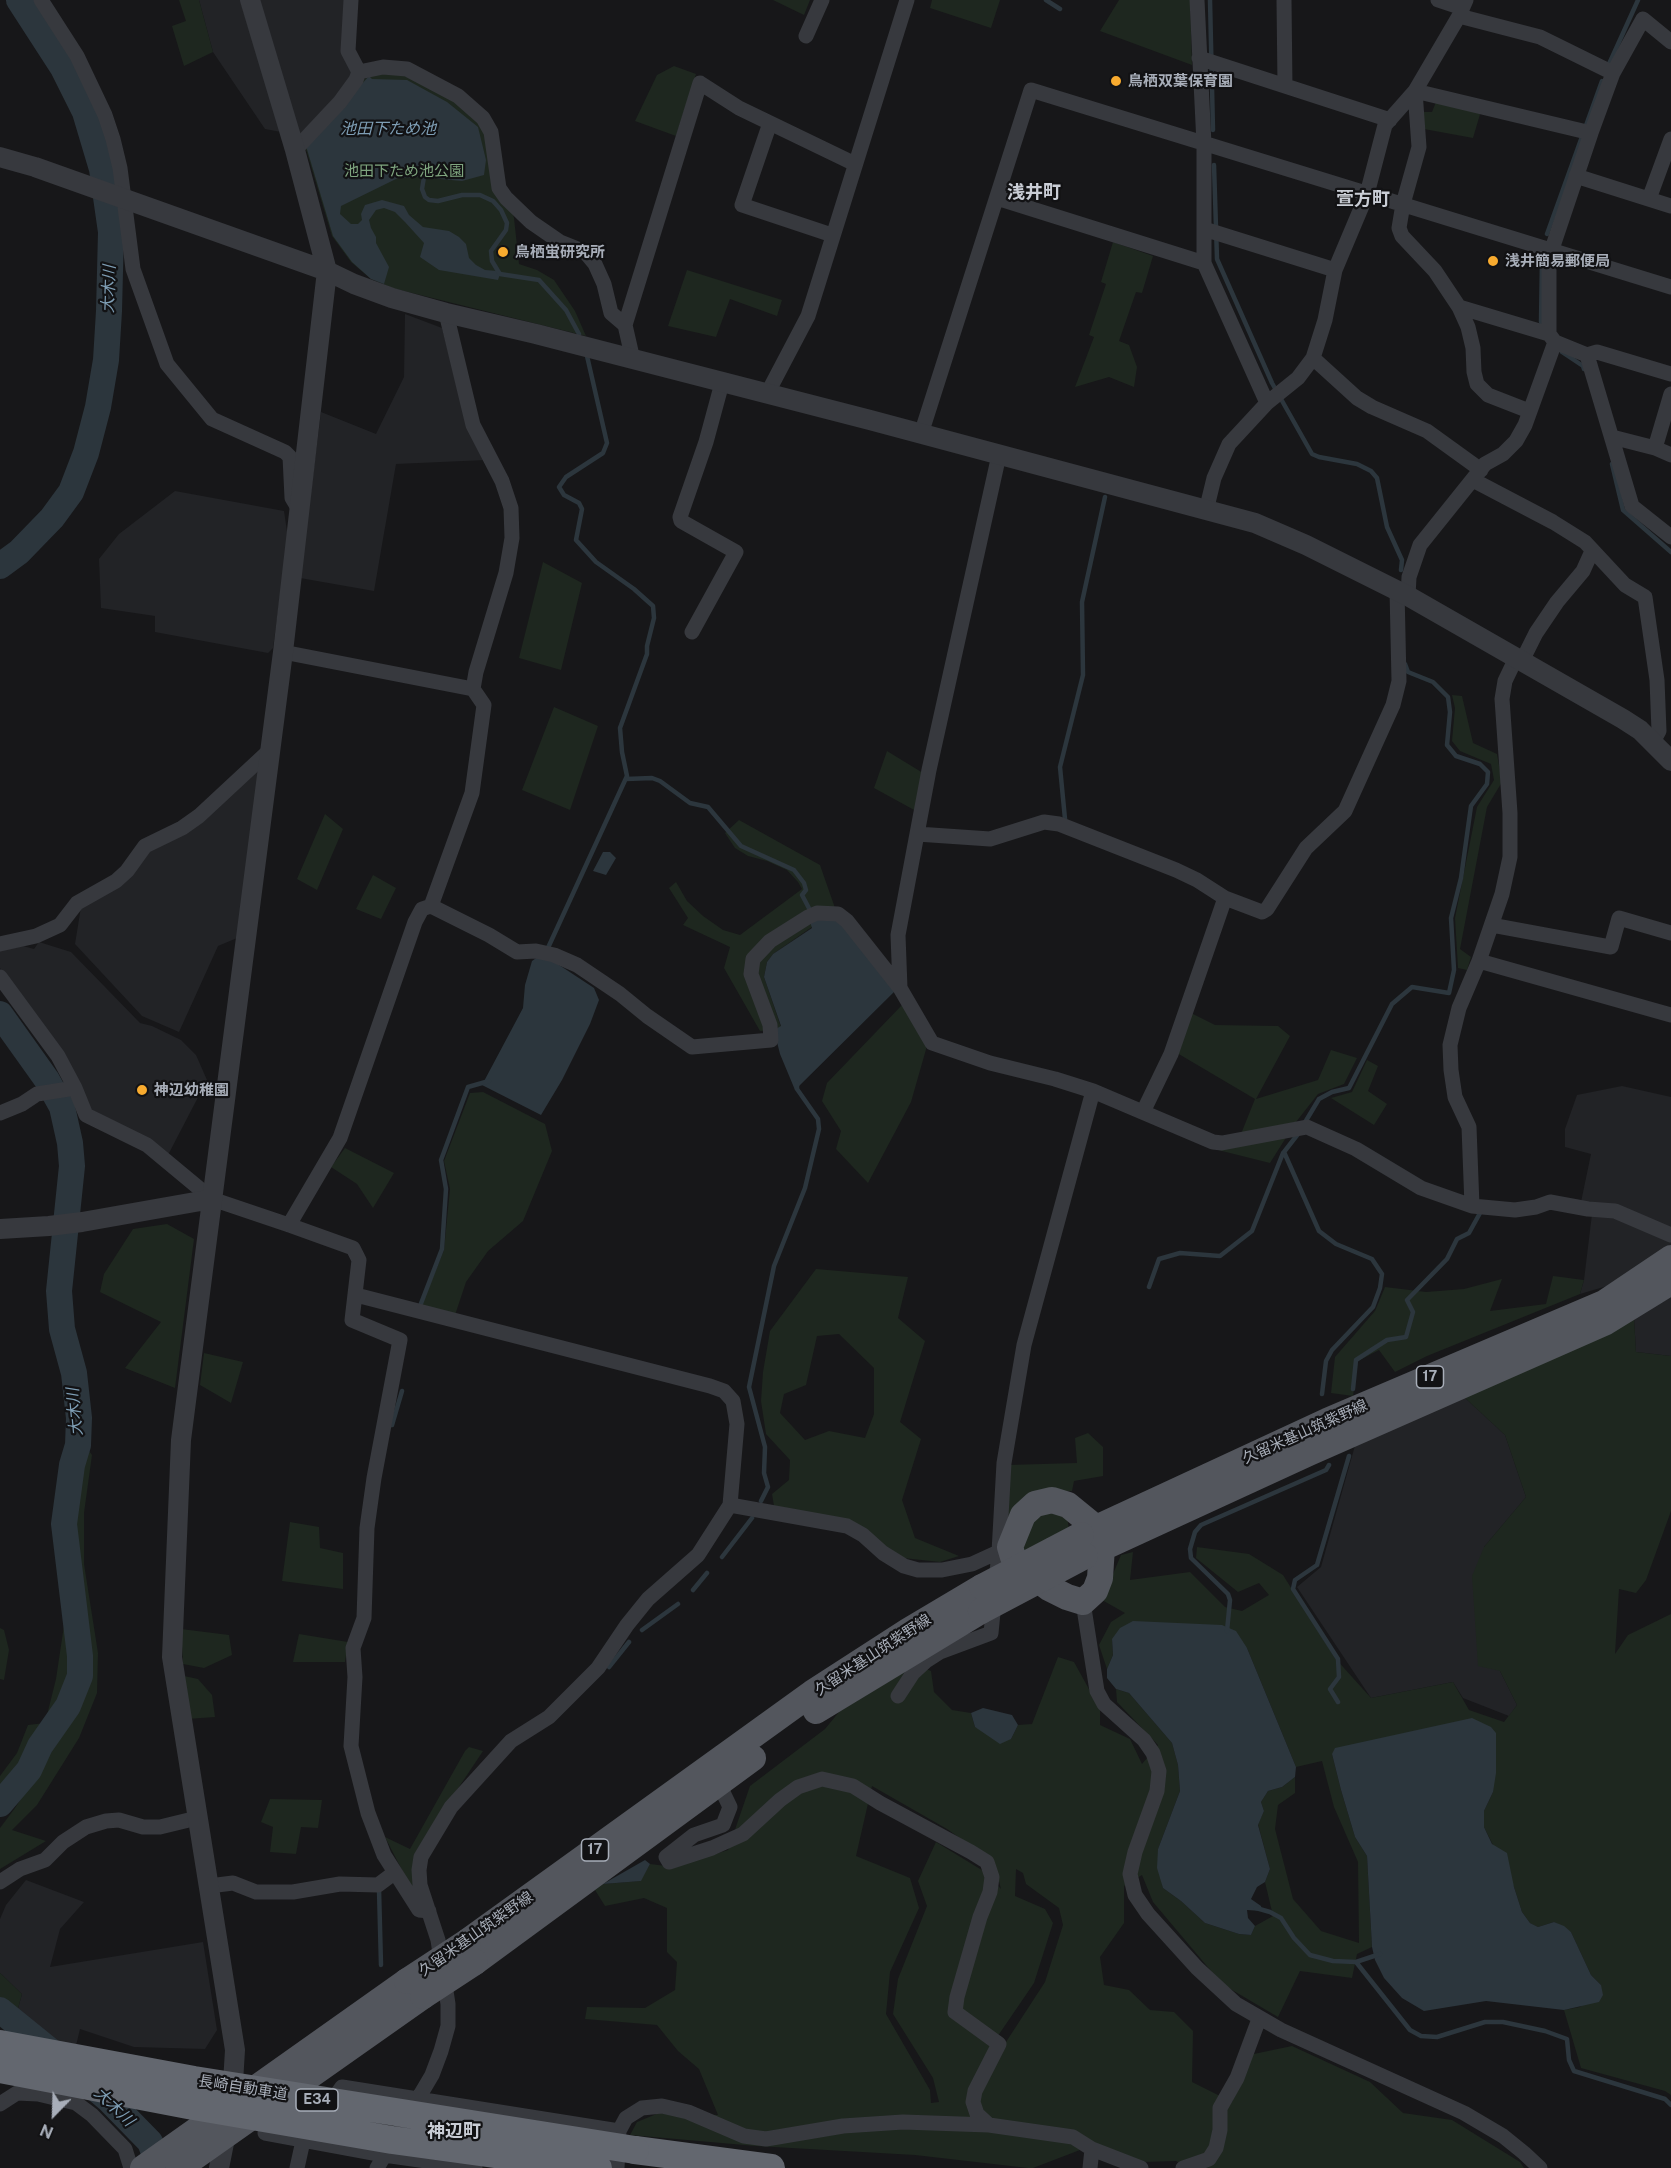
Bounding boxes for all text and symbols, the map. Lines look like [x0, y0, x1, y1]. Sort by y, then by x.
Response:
place label: 鳥栖双葉保育園 [1128, 72, 1233, 90]
marker: 鳥栖双葉保育園 [1109, 74, 1123, 88]
water label: 池田下ため池 [340, 119, 436, 139]
park label: 池田下ため池公園 [344, 162, 464, 180]
district label: 浅井町 [1007, 181, 1061, 203]
district label: 萱方町 [1336, 188, 1390, 210]
place label: 鳥栖蛍研究所 [515, 243, 605, 261]
marker: 鳥栖蛍研究所 [496, 245, 510, 259]
place label: 浅井簡易郵便局 [1505, 252, 1610, 270]
marker: 浅井簡易郵便局 [1486, 254, 1500, 268]
water label: 大木川 [99, 265, 119, 313]
place label: 神辺幼稚園 [154, 1081, 229, 1099]
marker: 神辺幼稚園 [135, 1083, 149, 1097]
road number: 17 [1416, 1366, 1444, 1388]
water label: 大木川 [63, 1387, 87, 1437]
street label: 久留米基山筑紫野線 [1240, 1396, 1370, 1468]
street label: 久留米基山筑紫野線 [811, 1611, 935, 1699]
road number: 17 [582, 1839, 608, 1861]
street label: 久留米基山筑紫野線 [416, 1888, 536, 1980]
street label: 長崎自動車道 [197, 2072, 289, 2104]
water label: 大木川 [90, 2083, 138, 2131]
north arrow [24, 2084, 84, 2144]
road number: E34 [296, 2089, 338, 2111]
text: N [37, 2120, 56, 2142]
district label: 神辺町 [427, 2120, 481, 2142]

